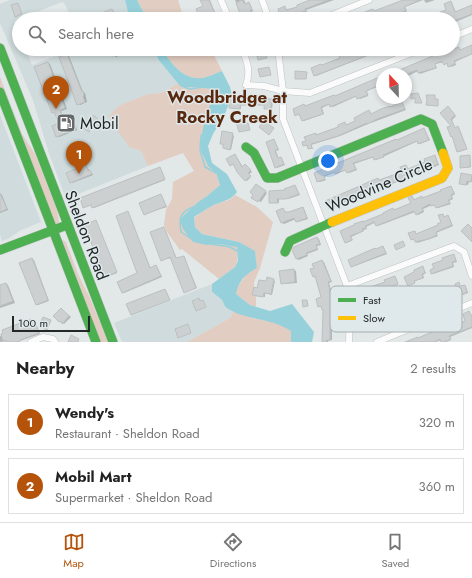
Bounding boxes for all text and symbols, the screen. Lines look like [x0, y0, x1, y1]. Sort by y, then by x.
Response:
search box [12, 12, 460, 56]
icon: search [26, 23, 48, 45]
text: Search here [58, 23, 134, 45]
north arrow [376, 68, 412, 104]
pin: 2 [43, 76, 69, 109]
district label: Woodbridge at Rocky Creek [167, 85, 287, 129]
fuel station icon: Mobil [55, 112, 77, 134]
place label: Mobil [80, 112, 119, 135]
pin: 1 [66, 141, 92, 174]
your location [318, 151, 338, 171]
street label: Woodvine Circle [322, 153, 436, 218]
street label: Sheldon Road [59, 187, 114, 283]
legend [330, 286, 462, 332]
text: Fast [363, 292, 381, 308]
text: Slow [363, 310, 385, 326]
scale bar [12, 314, 90, 333]
text: 100 m [18, 315, 48, 331]
text: Nearby [16, 356, 74, 380]
text: 2 results [410, 359, 456, 378]
text: Wendy's [55, 402, 114, 424]
text: 1 [27, 413, 33, 432]
text: 320 m [419, 413, 455, 432]
text: Restaurant · Sheldon Road [55, 424, 200, 443]
text: Mobil Mart [55, 466, 132, 488]
text: 2 [26, 477, 34, 496]
text: 360 m [419, 477, 455, 496]
text: Supermarket · Sheldon Road [55, 488, 212, 507]
tab: Map [63, 531, 85, 571]
tab: Directions [210, 531, 256, 571]
tab: Saved [382, 531, 409, 571]

